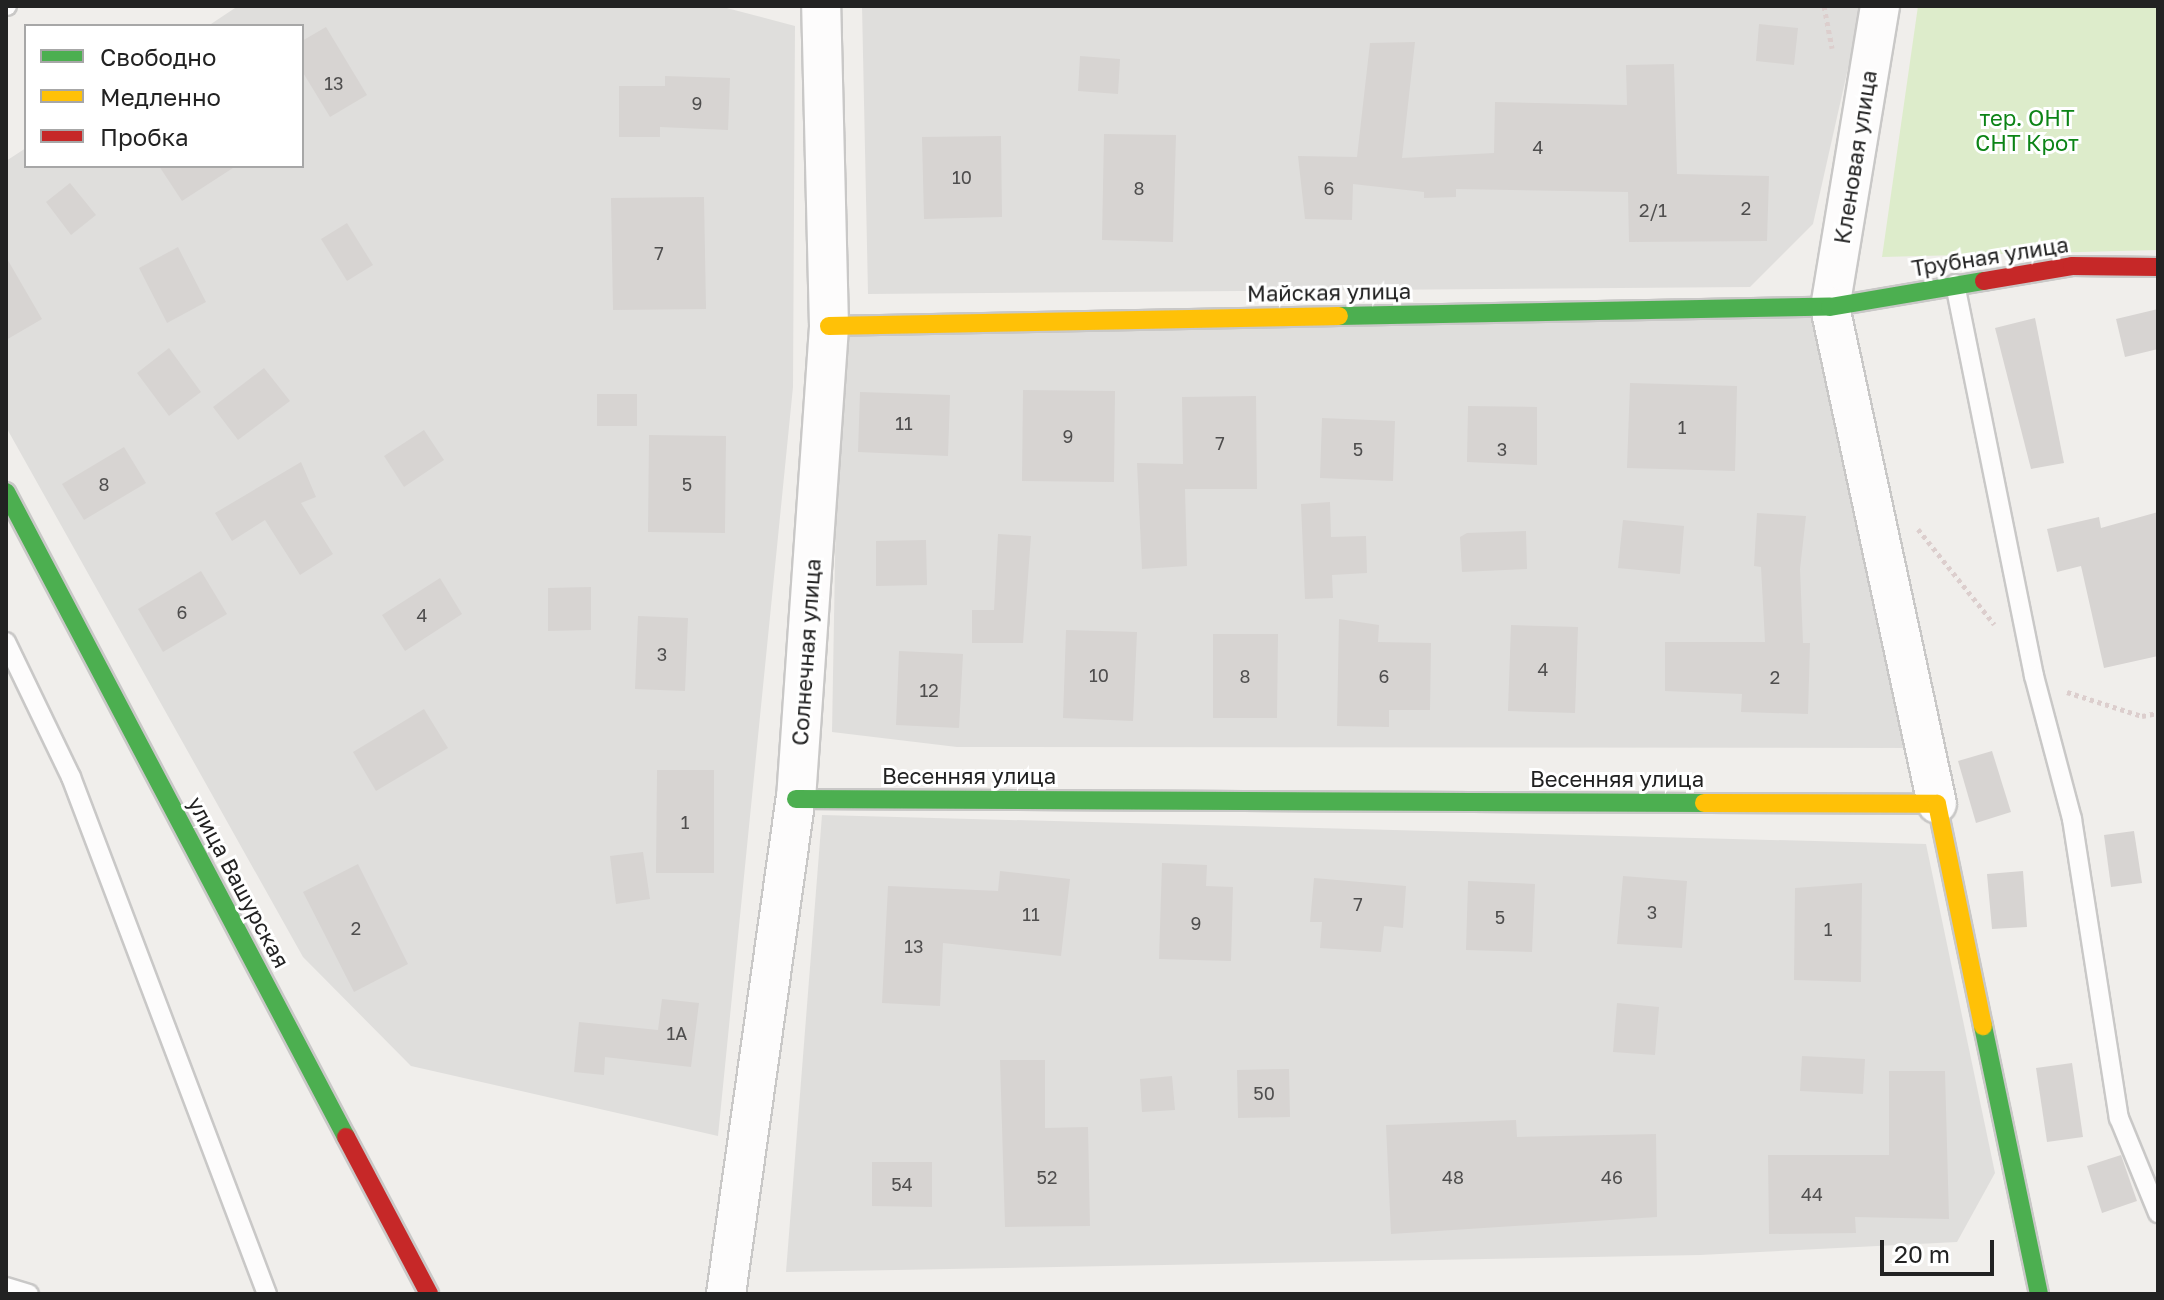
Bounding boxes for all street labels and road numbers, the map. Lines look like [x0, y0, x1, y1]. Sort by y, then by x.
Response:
street label: Кленовая улица [1828, 68, 1882, 246]
street label: Трубная улица [1910, 231, 2070, 281]
street label: Майская улица [1247, 277, 1411, 307]
street label: Солнечная улица [786, 558, 826, 746]
street label: Весенняя улица [882, 763, 1056, 789]
street label: Весенняя улица [1530, 766, 1704, 792]
street label: улица Вашурская [183, 792, 295, 972]

